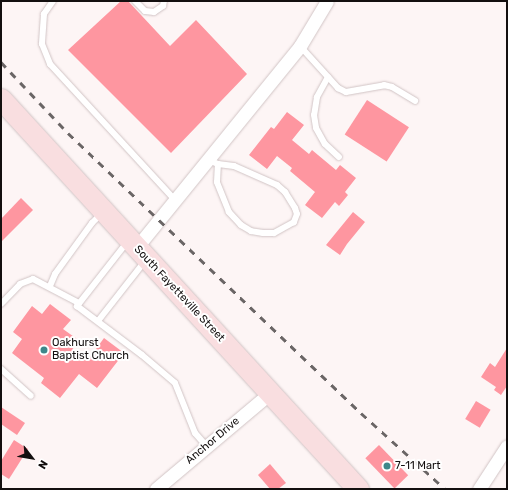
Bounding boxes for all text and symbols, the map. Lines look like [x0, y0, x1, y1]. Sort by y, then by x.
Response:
street label: South Fayetteville Street [131, 243, 227, 345]
place label: Oakhurst Baptist Church [52, 337, 129, 363]
marker: Oakhurst Baptist Church [39, 345, 49, 355]
street label: Anchor Drive [183, 415, 243, 467]
north arrow [12, 438, 52, 478]
text: N [35, 458, 50, 471]
place label: 7-11 Mart [395, 459, 441, 473]
marker: 7-11 Mart [382, 461, 392, 471]

